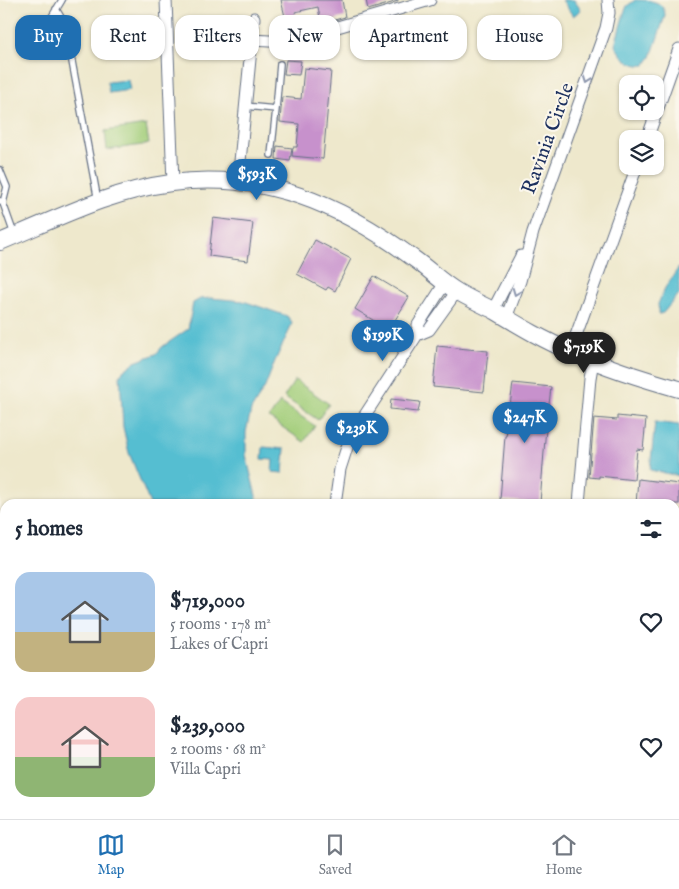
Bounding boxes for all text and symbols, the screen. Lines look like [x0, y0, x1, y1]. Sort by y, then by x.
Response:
chip: Buy [15, 15, 81, 60]
chip: Rent [91, 15, 165, 60]
chip: Filters [175, 15, 259, 60]
chip: New [269, 15, 340, 60]
chip: Apartment [350, 15, 467, 60]
chip: House [477, 15, 562, 60]
one-way arrow [584, 75, 594, 84]
map controls [619, 75, 664, 175]
button: locate [619, 75, 664, 120]
street label: Ravinia Circle [517, 79, 580, 198]
button: layers [619, 130, 664, 175]
pin: $593K [222, 158, 292, 201]
text: $593K [237, 165, 277, 185]
one-way arrow [512, 287, 522, 296]
pin: $199K [348, 320, 418, 362]
text: $199K [363, 326, 403, 346]
pin: $719K [549, 332, 619, 374]
text: $719K [564, 338, 604, 358]
pin: $247K [490, 402, 560, 444]
text: $247K [504, 408, 546, 428]
pin: $239K [322, 412, 392, 455]
text: $239K [337, 419, 377, 439]
icon: filters [637, 515, 665, 543]
text: 5 homes [15, 516, 83, 543]
text: $719,000 [170, 588, 245, 615]
icon: home [55, 592, 115, 652]
icon: heart [637, 608, 665, 636]
text: 5 rooms · 178 m² [170, 615, 271, 635]
text: Lakes of Capri [170, 635, 268, 655]
text: $239,000 [170, 713, 245, 740]
icon: home [55, 717, 115, 777]
icon: heart [637, 733, 665, 761]
text: 2 rooms · 68 m² [170, 740, 266, 760]
text: Villa Capri [170, 760, 241, 780]
tab: Map [97, 831, 125, 879]
tab: Saved [319, 831, 352, 879]
tab: Home [546, 831, 582, 879]

